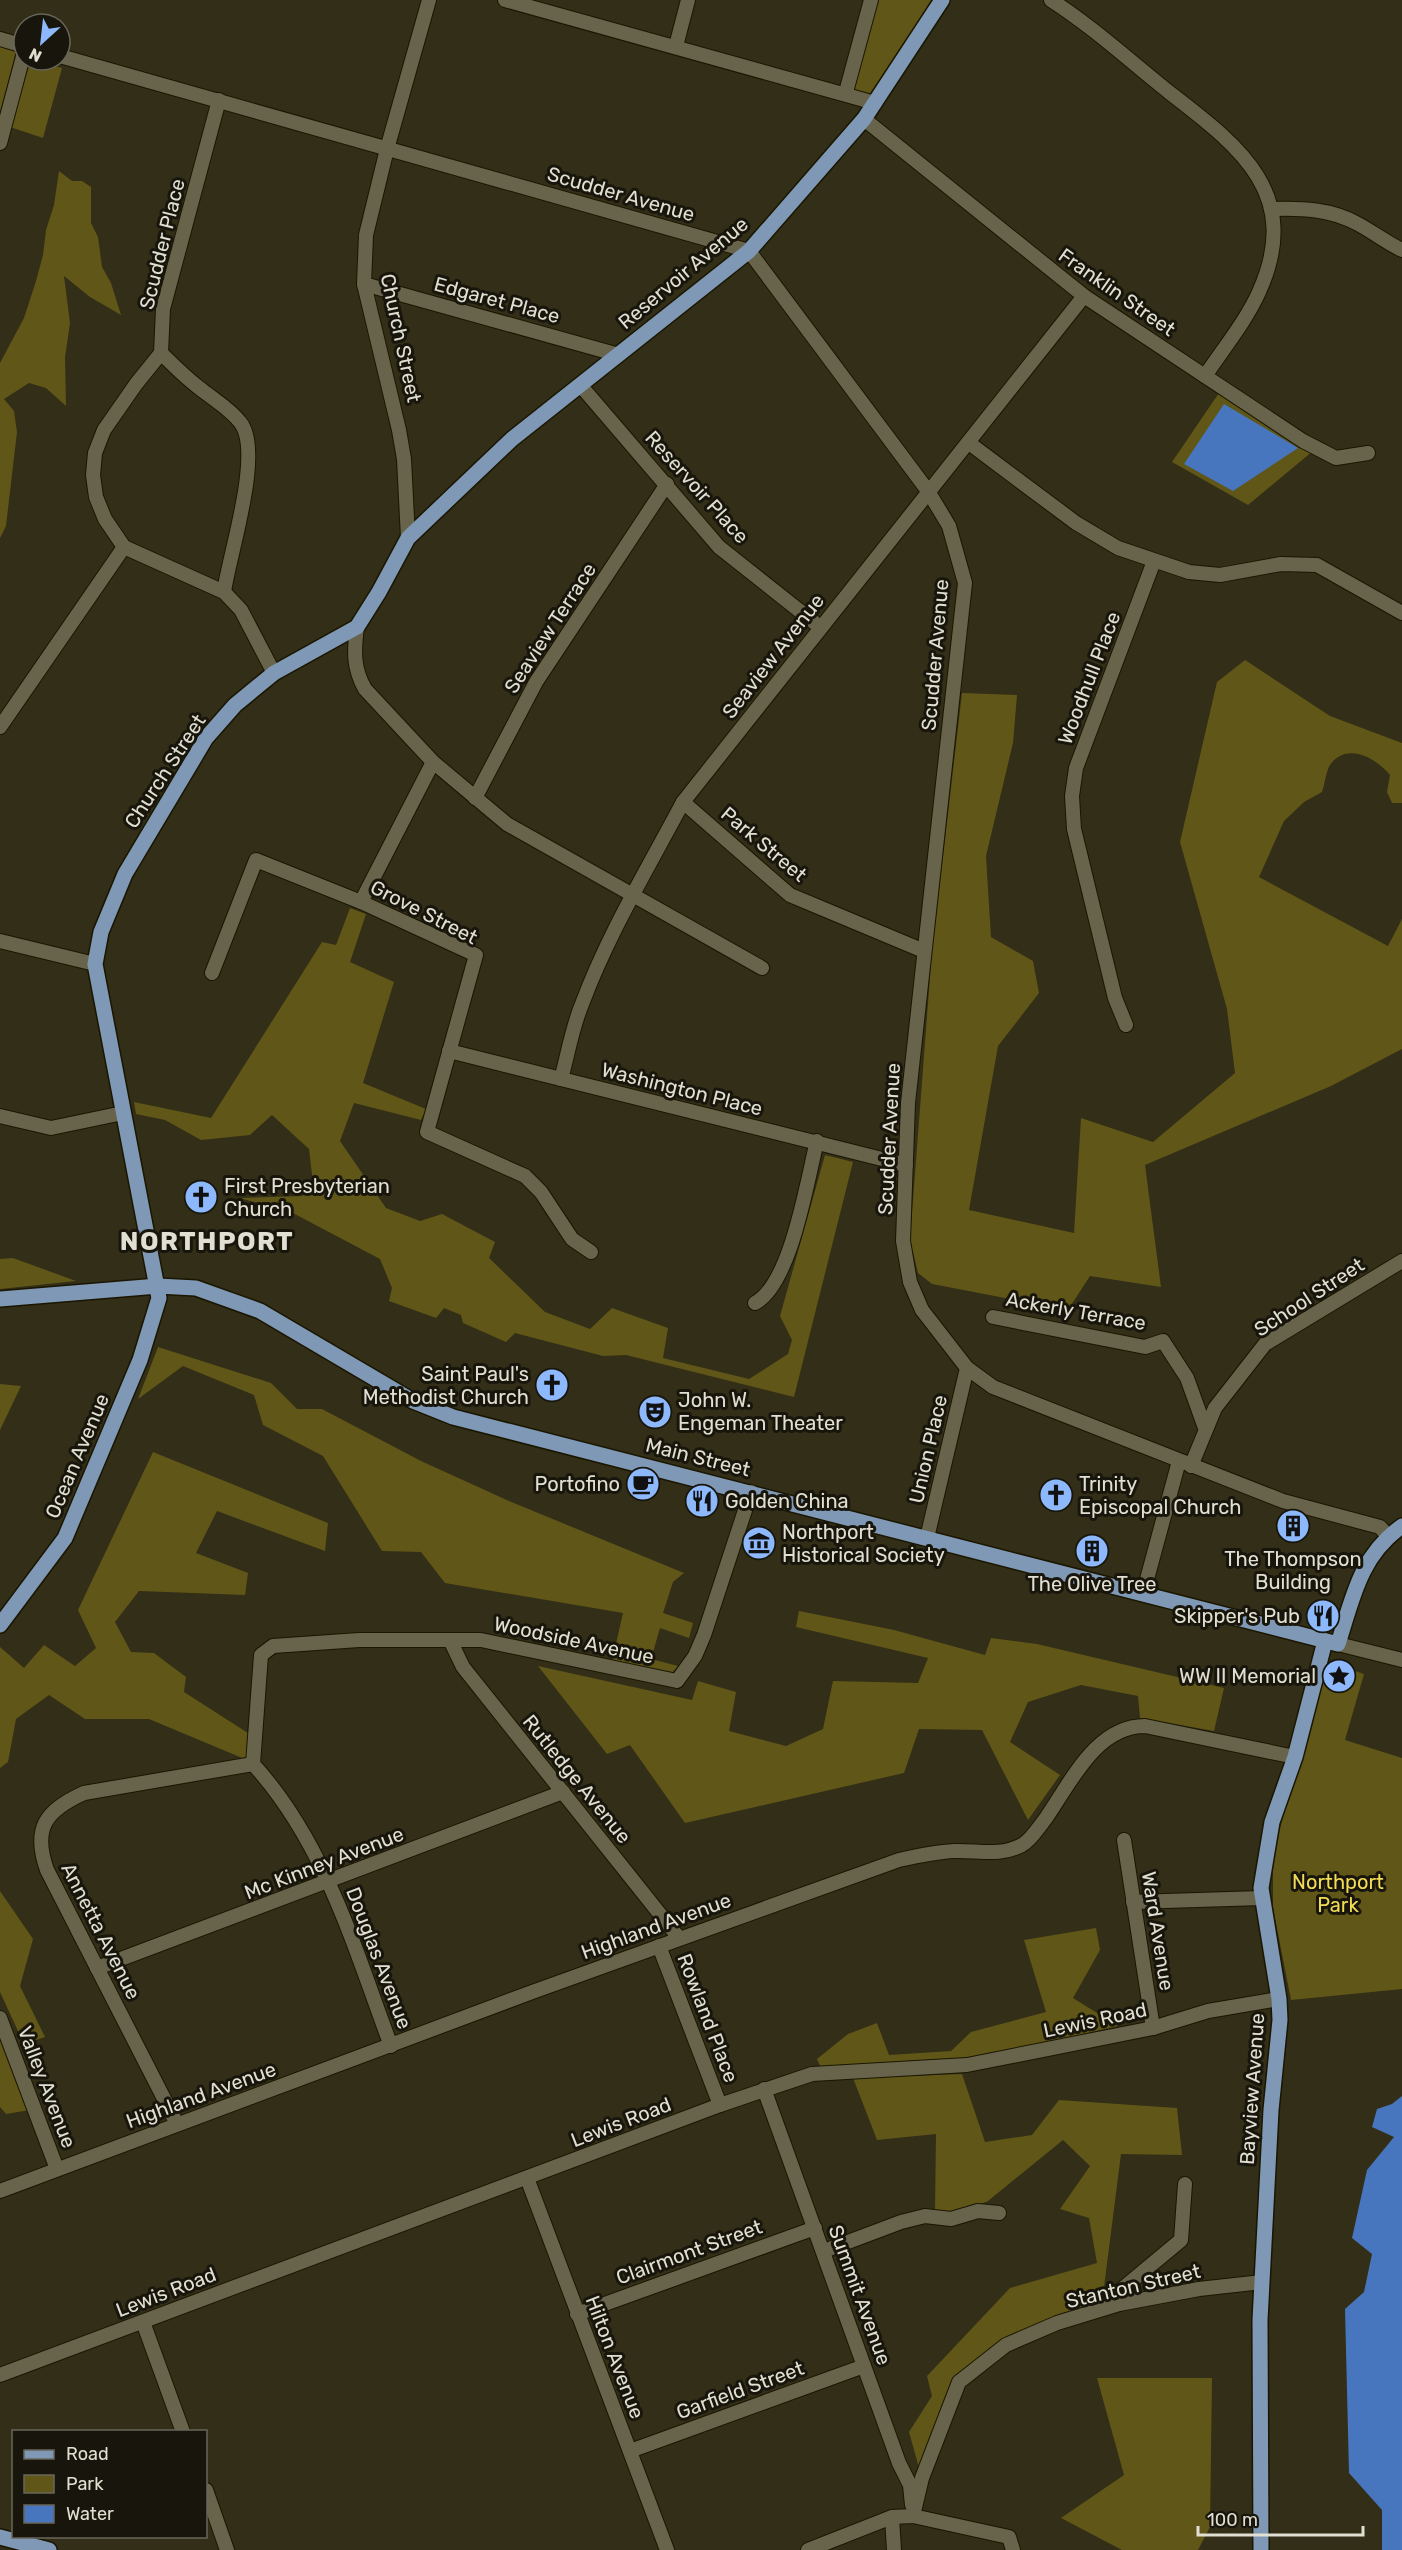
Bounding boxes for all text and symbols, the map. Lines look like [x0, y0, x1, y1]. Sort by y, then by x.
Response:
north arrow [12, 12, 72, 72]
text: N [26, 44, 45, 66]
street label: Scudder Avenue [545, 162, 697, 226]
street label: Scudder Place [134, 176, 190, 312]
street label: Reservoir Avenue [613, 212, 753, 334]
street label: Franklin Street [1054, 243, 1180, 341]
street label: Church Street [376, 271, 426, 405]
street label: Edgaret Place [432, 272, 562, 328]
street label: Reservoir Place [640, 426, 754, 548]
street label: Seaview Terrace [499, 558, 601, 698]
street label: Scudder Avenue [916, 578, 954, 732]
street label: Seaview Avenue [717, 589, 829, 723]
street label: Woodhull Place [1053, 608, 1125, 748]
street label: Church Street [119, 709, 211, 832]
street label: Park Street [716, 801, 812, 887]
street label: Grove Street [367, 875, 482, 949]
street label: Washington Place [599, 1057, 765, 1121]
street label: Scudder Avenue [873, 1062, 905, 1216]
place label: First Presbyterian Church [224, 1174, 390, 1221]
church icon: First Presbyterian Church [183, 1179, 219, 1215]
district label: NORTHPORT [120, 1226, 294, 1257]
street label: School Street [1250, 1252, 1369, 1341]
street label: Ackerly Terrace [1004, 1287, 1148, 1335]
place label: Saint Paul's Methodist Church [363, 1362, 529, 1409]
church icon: Saint Paul's Methodist Church [534, 1367, 570, 1403]
place label: John W. Engeman Theater [678, 1388, 843, 1435]
street label: Ocean Avenue [40, 1390, 114, 1522]
street label: Union Place [904, 1392, 952, 1506]
theatre icon: John W. Engeman Theater [637, 1394, 673, 1430]
street label: Main Street [643, 1432, 753, 1482]
cafe icon: Portofino [625, 1466, 661, 1502]
place label: Portofino [534, 1472, 620, 1496]
place label: Trinity Episcopal Church [1079, 1472, 1242, 1519]
church icon: Trinity Episcopal Church [1038, 1477, 1074, 1513]
restaurant icon: Golden China [684, 1483, 720, 1519]
place label: Golden China [725, 1489, 849, 1513]
building icon: The Thompson Building [1275, 1508, 1311, 1544]
place label: Northport Historical Society [782, 1520, 945, 1567]
museum icon: Northport Historical Society [741, 1525, 777, 1561]
building icon: The Olive Tree [1074, 1533, 1110, 1569]
place label: The Thompson Building [1224, 1547, 1362, 1594]
place label: The Olive Tree [1028, 1572, 1156, 1596]
restaurant icon: Skipper's Pub [1305, 1598, 1341, 1634]
place label: Skipper's Pub [1174, 1604, 1300, 1628]
street label: Woodside Avenue [492, 1611, 656, 1669]
place icon: WW II Memorial [1321, 1658, 1357, 1694]
place label: WW II Memorial [1179, 1664, 1316, 1688]
street label: Rutledge Avenue [518, 1710, 636, 1848]
street label: Mc Kinney Avenue [241, 1822, 407, 1904]
street label: Annetta Avenue [56, 1859, 146, 2003]
street label: Ward Avenue [1137, 1870, 1179, 1992]
park label: Northport Park [1292, 1870, 1384, 1917]
street label: Douglas Avenue [341, 1884, 417, 2032]
street label: Highland Avenue [578, 1888, 734, 1964]
street label: Rowland Place [672, 1950, 744, 2086]
street label: Lewis Road [1041, 1997, 1149, 2043]
street label: Bayview Avenue [1235, 2012, 1269, 2166]
street label: Valley Avenue [13, 2023, 81, 2151]
street label: Highland Avenue [123, 2057, 279, 2133]
street label: Lewis Road [568, 2092, 674, 2152]
street label: Clairmont Street [613, 2214, 765, 2290]
street label: Summit Avenue [824, 2222, 896, 2368]
street label: Stanton Street [1063, 2259, 1203, 2313]
street label: Lewis Road [113, 2262, 219, 2322]
street label: Hilton Avenue [581, 2292, 649, 2422]
street label: Garfield Street [673, 2356, 807, 2424]
legend [12, 2430, 207, 2538]
text: Road [66, 2443, 109, 2465]
text: Park [66, 2473, 104, 2495]
scale bar [1198, 2499, 1363, 2537]
text: Water [66, 2503, 114, 2525]
text: 100 m [1207, 2509, 1258, 2531]

